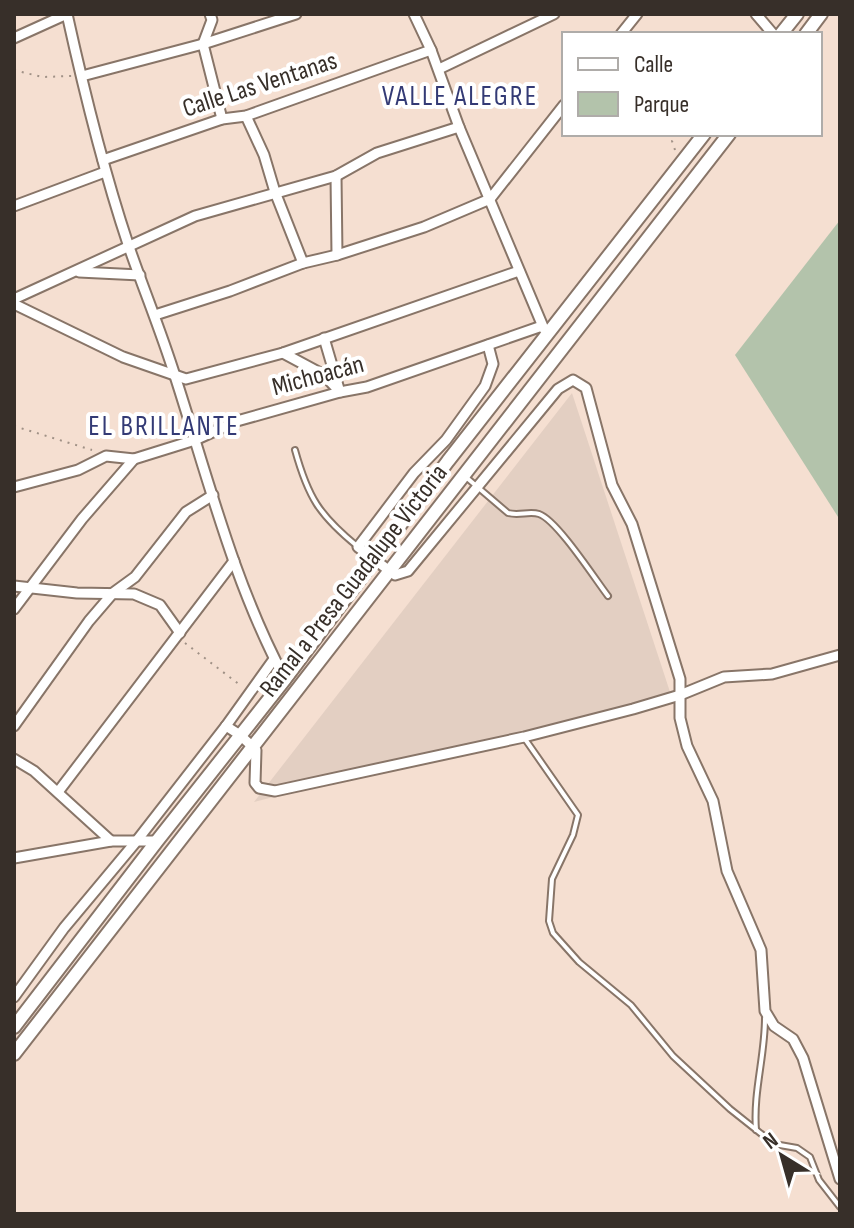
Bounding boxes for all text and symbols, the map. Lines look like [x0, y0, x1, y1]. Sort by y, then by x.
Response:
legend [562, 32, 822, 136]
street label: Calle Las Ventanas [179, 45, 341, 125]
text: Calle [634, 50, 673, 79]
district label: VALLE ALEGRE [382, 80, 538, 113]
text: Parque [634, 90, 689, 119]
street label: Michoacán [269, 349, 367, 403]
district label: EL BRILLANTE [88, 410, 240, 443]
street label: Ramal a Presa Guadalupe Victoria [254, 458, 454, 704]
north arrow [742, 1116, 822, 1196]
text: N [758, 1127, 784, 1156]

